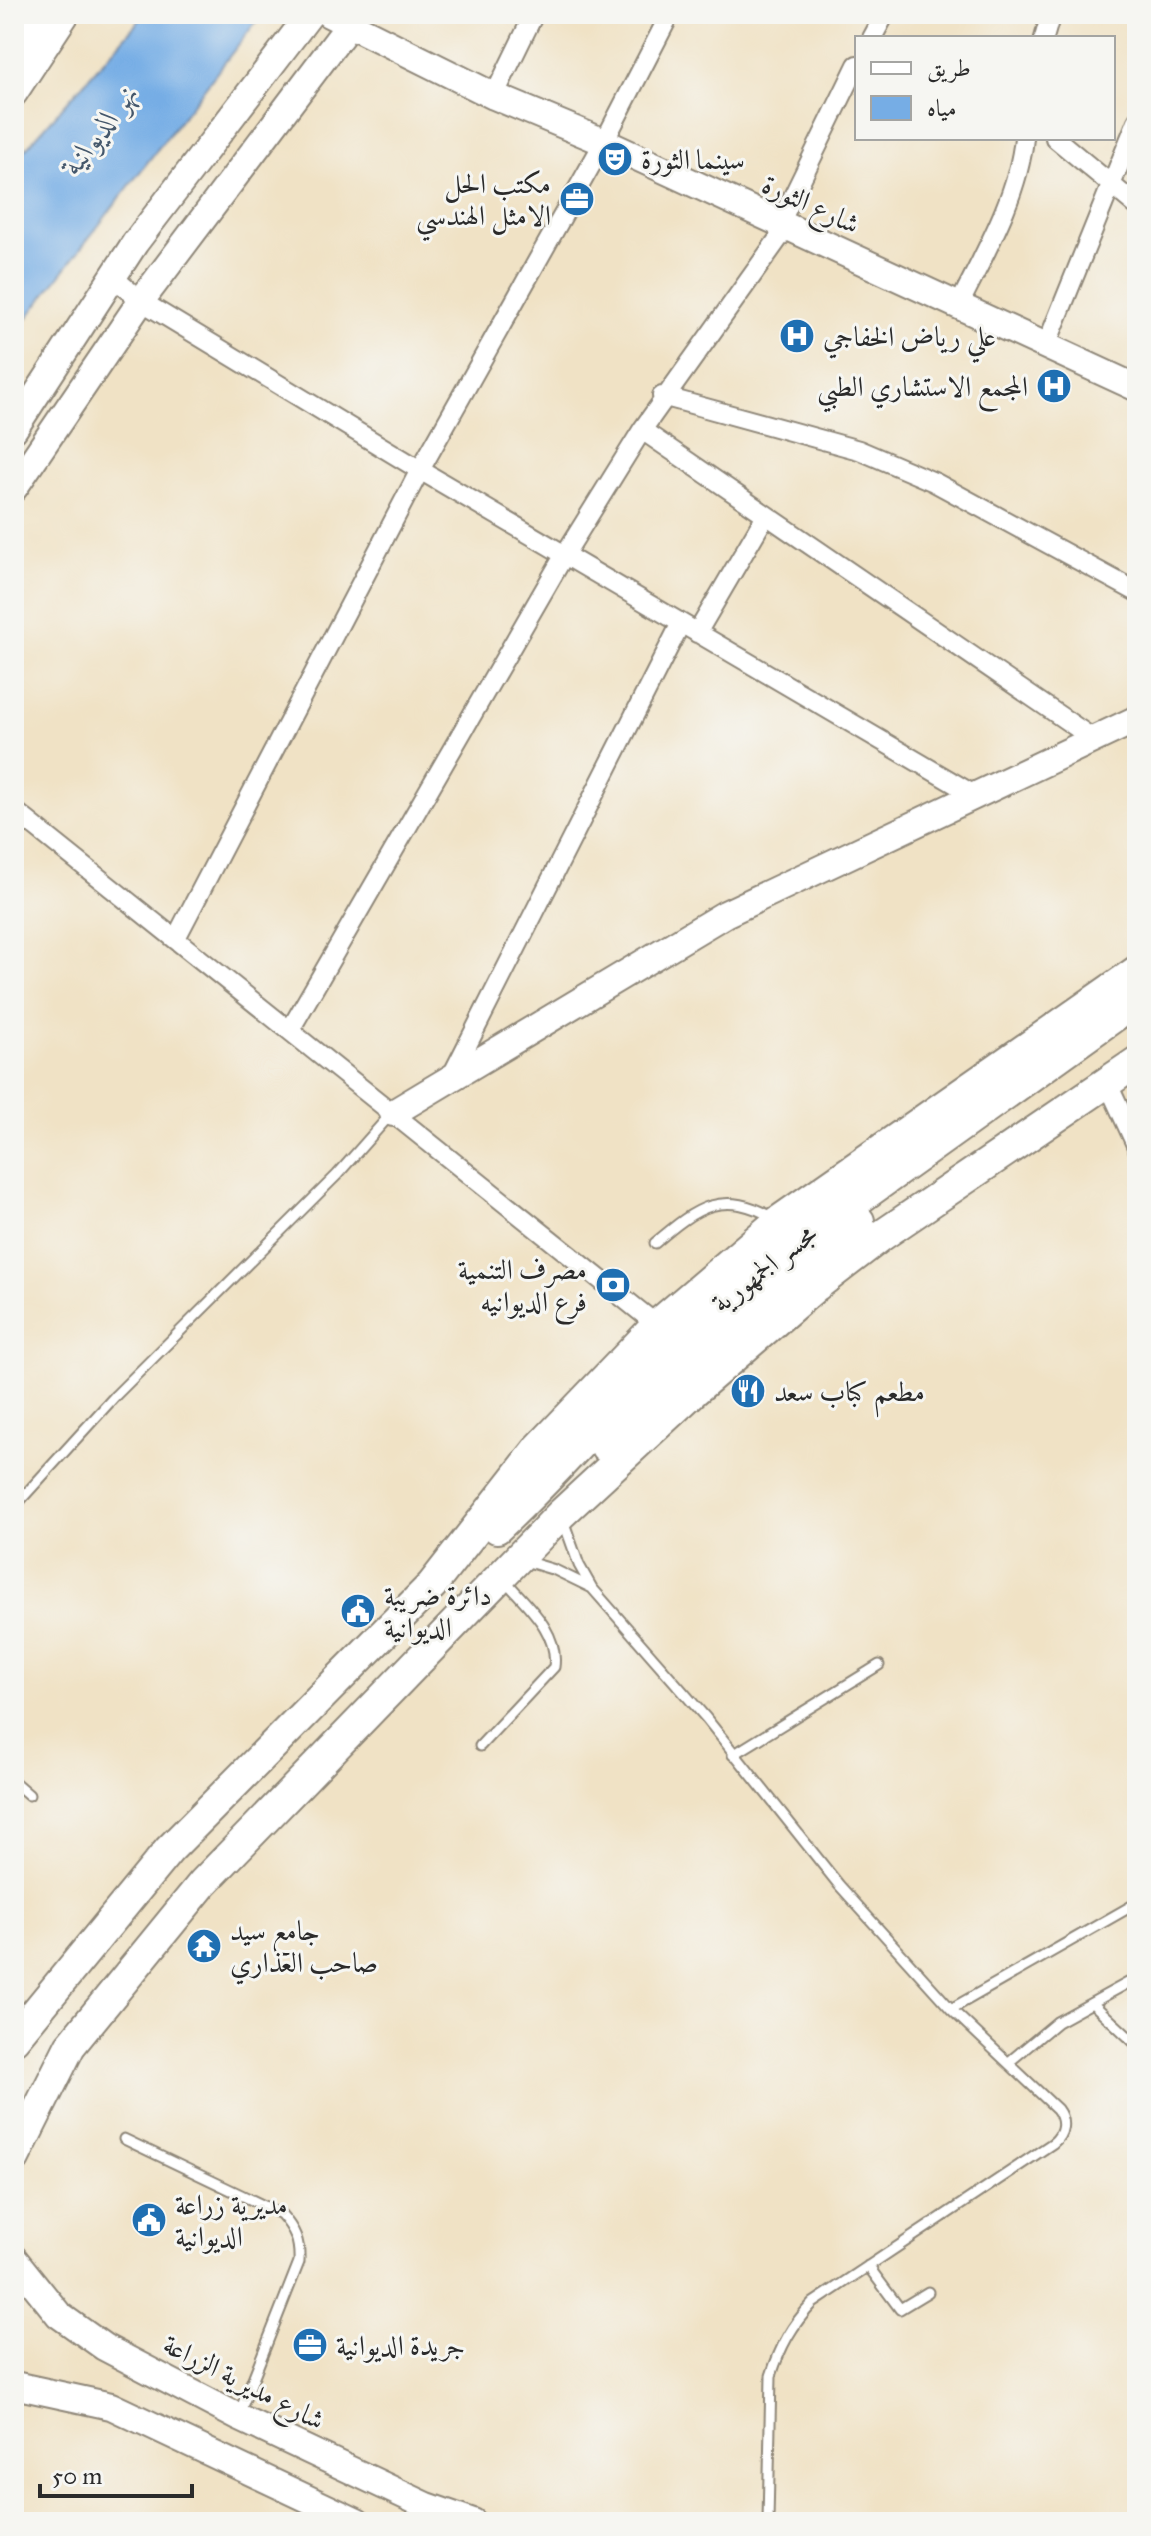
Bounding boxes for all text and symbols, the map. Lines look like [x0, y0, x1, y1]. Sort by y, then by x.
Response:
legend [855, 36, 1115, 140]
text: طريق [927, 53, 971, 83]
water label: نهر الديوانية [52, 76, 147, 185]
text: مياه [927, 93, 957, 123]
theatre icon: سينما الثورة [596, 140, 634, 178]
place label: سينما الثورة [641, 142, 745, 177]
place label: مكتب الحل الامثل الهندسي [416, 166, 551, 242]
street label: شارع الثورة [754, 166, 865, 247]
office icon: مكتب الحل الامثل الهندسي [558, 180, 596, 218]
hospital icon: علي رياض الخفاجي [778, 317, 816, 355]
place label: علي رياض الخفاجي [823, 319, 996, 363]
hospital icon: المجمع الاستشاري الطبي [1035, 367, 1073, 405]
place label: المجمع الاستشاري الطبي [817, 369, 1028, 413]
street label: مجسر الجمهورية [704, 1216, 824, 1321]
place label: مصرف التنمية فرع الديوانيه [458, 1252, 587, 1325]
bank icon: مصرف التنمية فرع الديوانيه [594, 1266, 632, 1304]
restaurant icon: مطعم كباب سعد [729, 1372, 767, 1410]
place label: مطعم كباب سعد [774, 1374, 925, 1418]
place label: دائرة ضريبة الديوانية [384, 1578, 492, 1645]
public building icon: دائرة ضريبة الديوانية [339, 1592, 377, 1630]
place label: جامع سيد صاحب العذاري [230, 1913, 378, 1985]
temple icon: جامع سيد صاحب العذاري [185, 1927, 223, 1965]
place label: مديرية زراعة الديوانية [175, 2187, 288, 2254]
public building icon: مديرية زراعة الديوانية [130, 2201, 168, 2239]
street label: شارع مديرية الزراعة [155, 2326, 331, 2443]
office icon: جريدة الديوانية [291, 2326, 329, 2364]
place label: جريدة الديوانية [336, 2328, 465, 2363]
scale bar [40, 2448, 192, 2498]
text: 50 m [52, 2461, 102, 2491]

